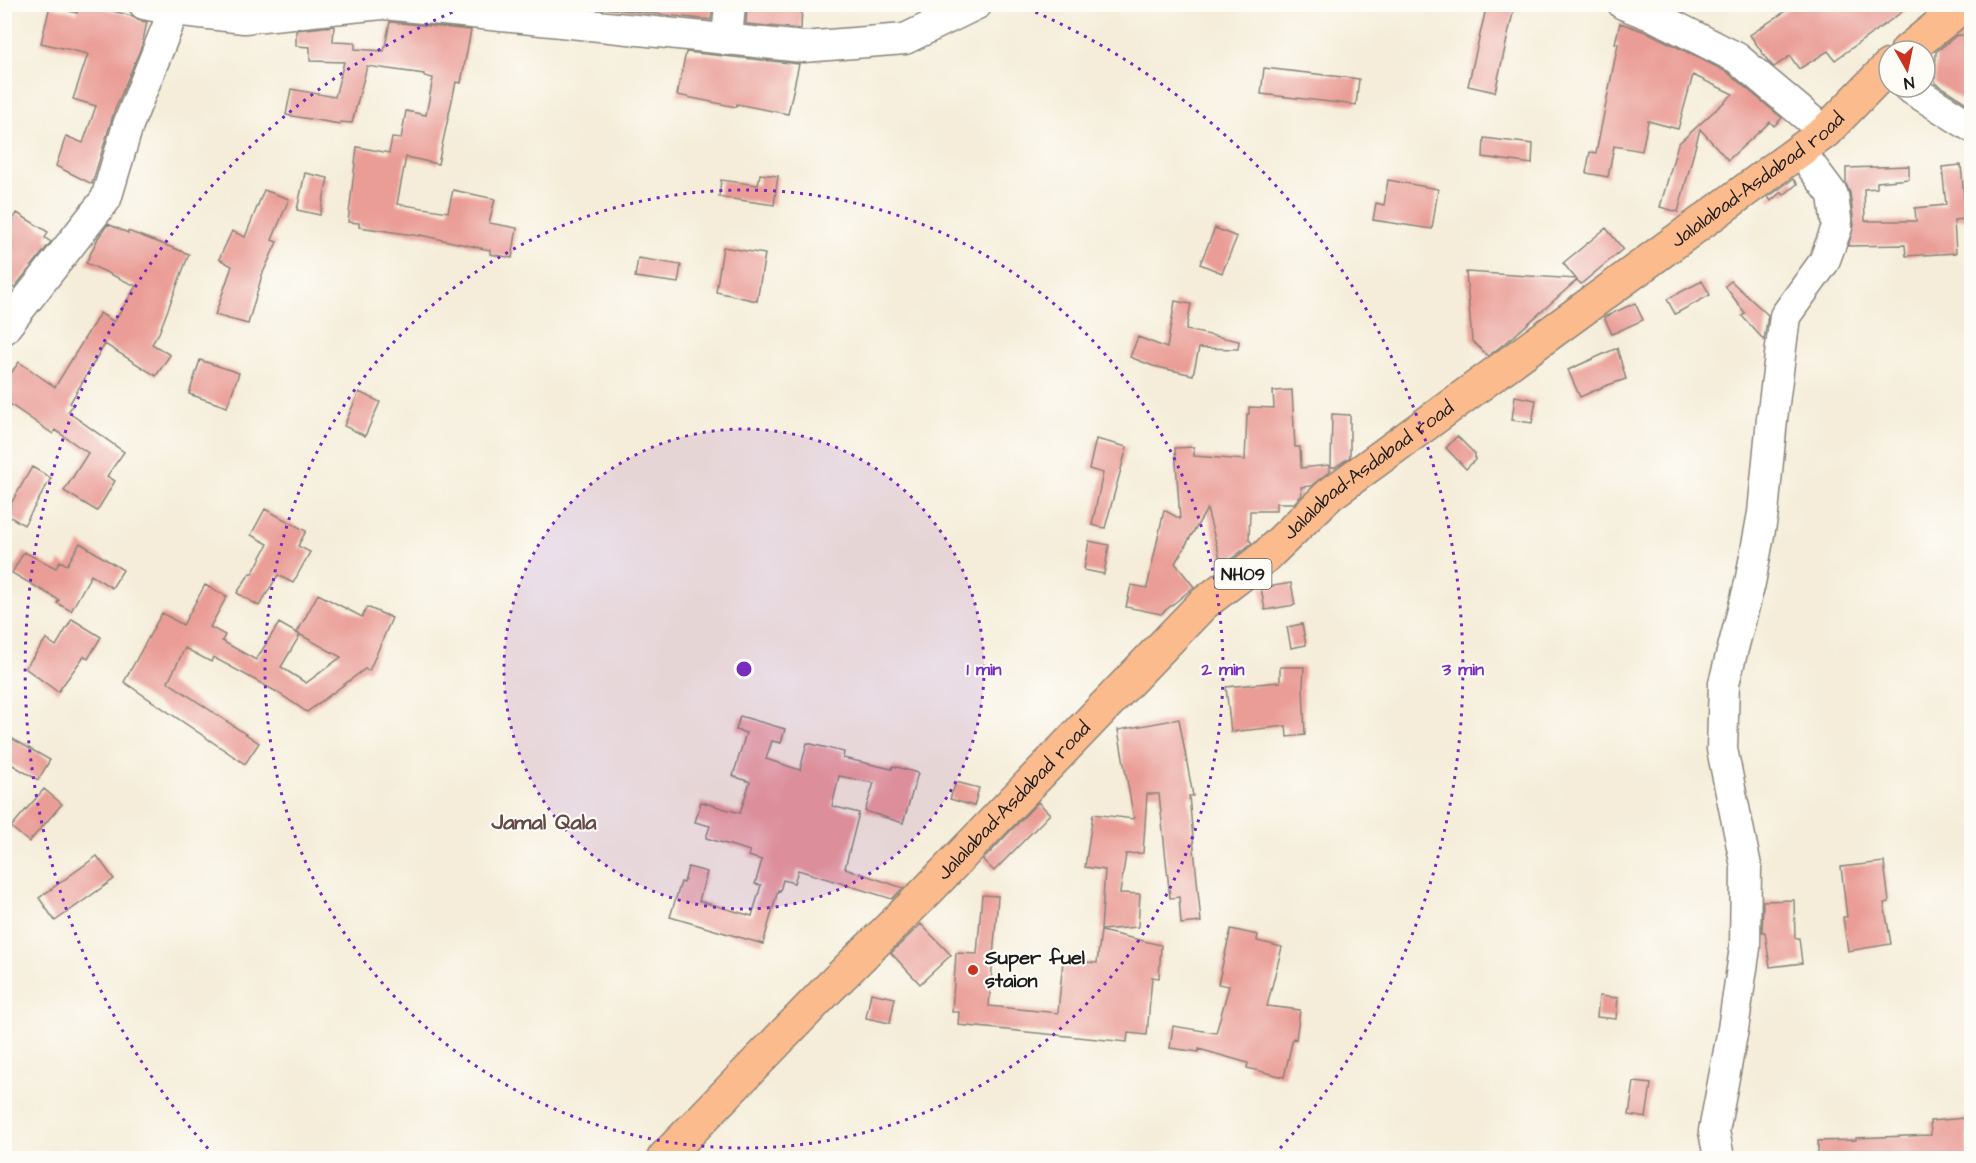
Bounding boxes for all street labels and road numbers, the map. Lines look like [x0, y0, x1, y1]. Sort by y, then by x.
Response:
street label: Jalalabad-Asdabad road [1665, 106, 1851, 254]
street label: Jalalabad-Asdabad road [1277, 394, 1460, 546]
road number: NH09 [1214, 559, 1272, 589]
street label: Jalalabad-Asdabad road [931, 715, 1097, 887]

